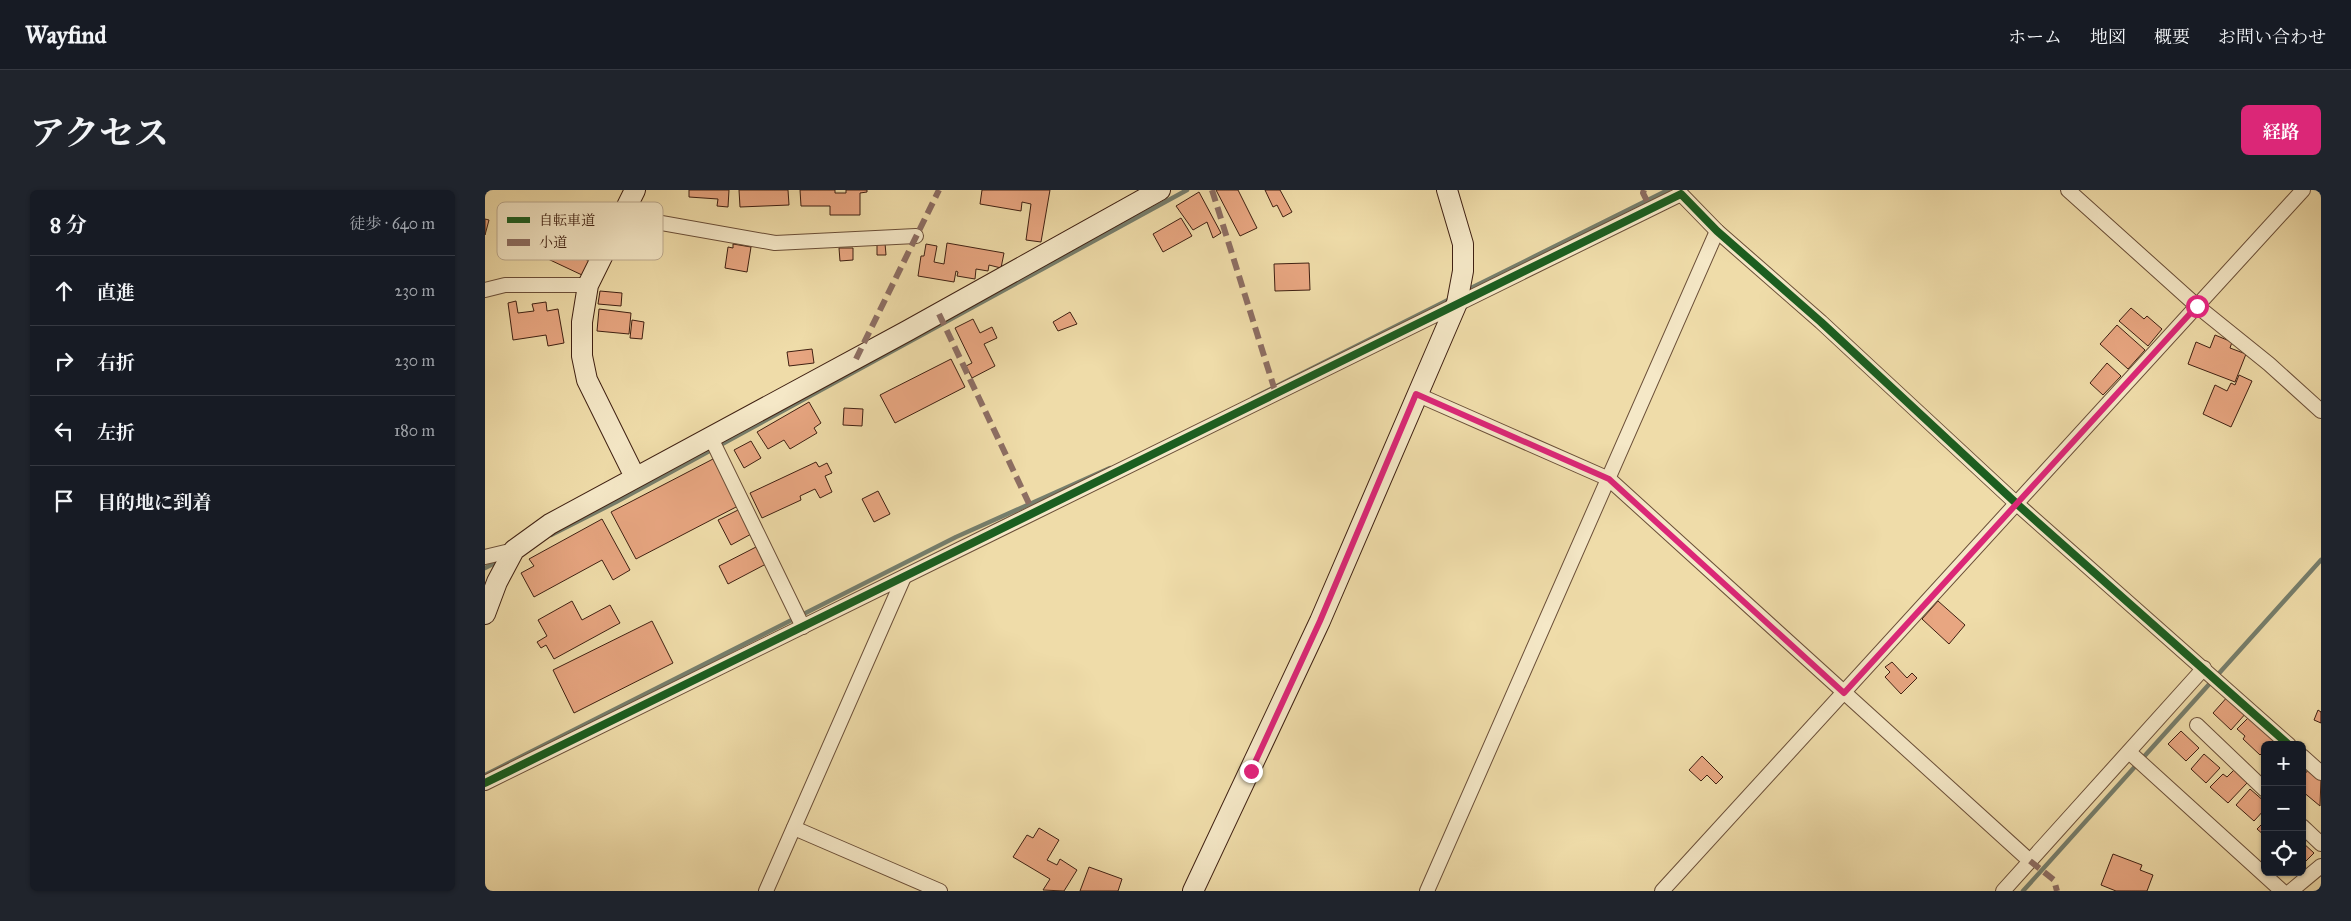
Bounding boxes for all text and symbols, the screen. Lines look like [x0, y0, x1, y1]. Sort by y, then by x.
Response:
text: Wayfind [25, 20, 107, 50]
text: ホーム [2008, 26, 2062, 48]
text: 地図 [2090, 26, 2126, 48]
text: 概要 [2154, 26, 2190, 48]
text: お問い合わせ [2218, 26, 2326, 48]
button: 経路 [2241, 105, 2321, 155]
text: アクセス [30, 112, 169, 155]
legend [497, 202, 663, 260]
text: 8 分 [50, 212, 87, 238]
text: 自転車道 [539, 212, 595, 229]
text: 徒歩 · 640 m [349, 214, 435, 233]
text: 小道 [539, 234, 567, 251]
icon: ahead [50, 277, 78, 305]
text: 直進 [97, 281, 135, 304]
text: 230 m [395, 281, 435, 300]
route start [2186, 295, 2209, 318]
icon: right [50, 347, 78, 375]
text: 右折 [97, 351, 135, 374]
text: 230 m [395, 351, 435, 370]
icon: left [50, 417, 78, 445]
text: 左折 [97, 421, 135, 444]
text: 180 m [394, 421, 435, 440]
icon: arrive [50, 487, 78, 515]
text: 目的地に到着 [97, 491, 211, 514]
map controls [2261, 741, 2306, 876]
button: + [2261, 741, 2306, 786]
route end [1240, 760, 1263, 783]
button: − [2261, 786, 2306, 831]
button: locate [2261, 831, 2306, 876]

